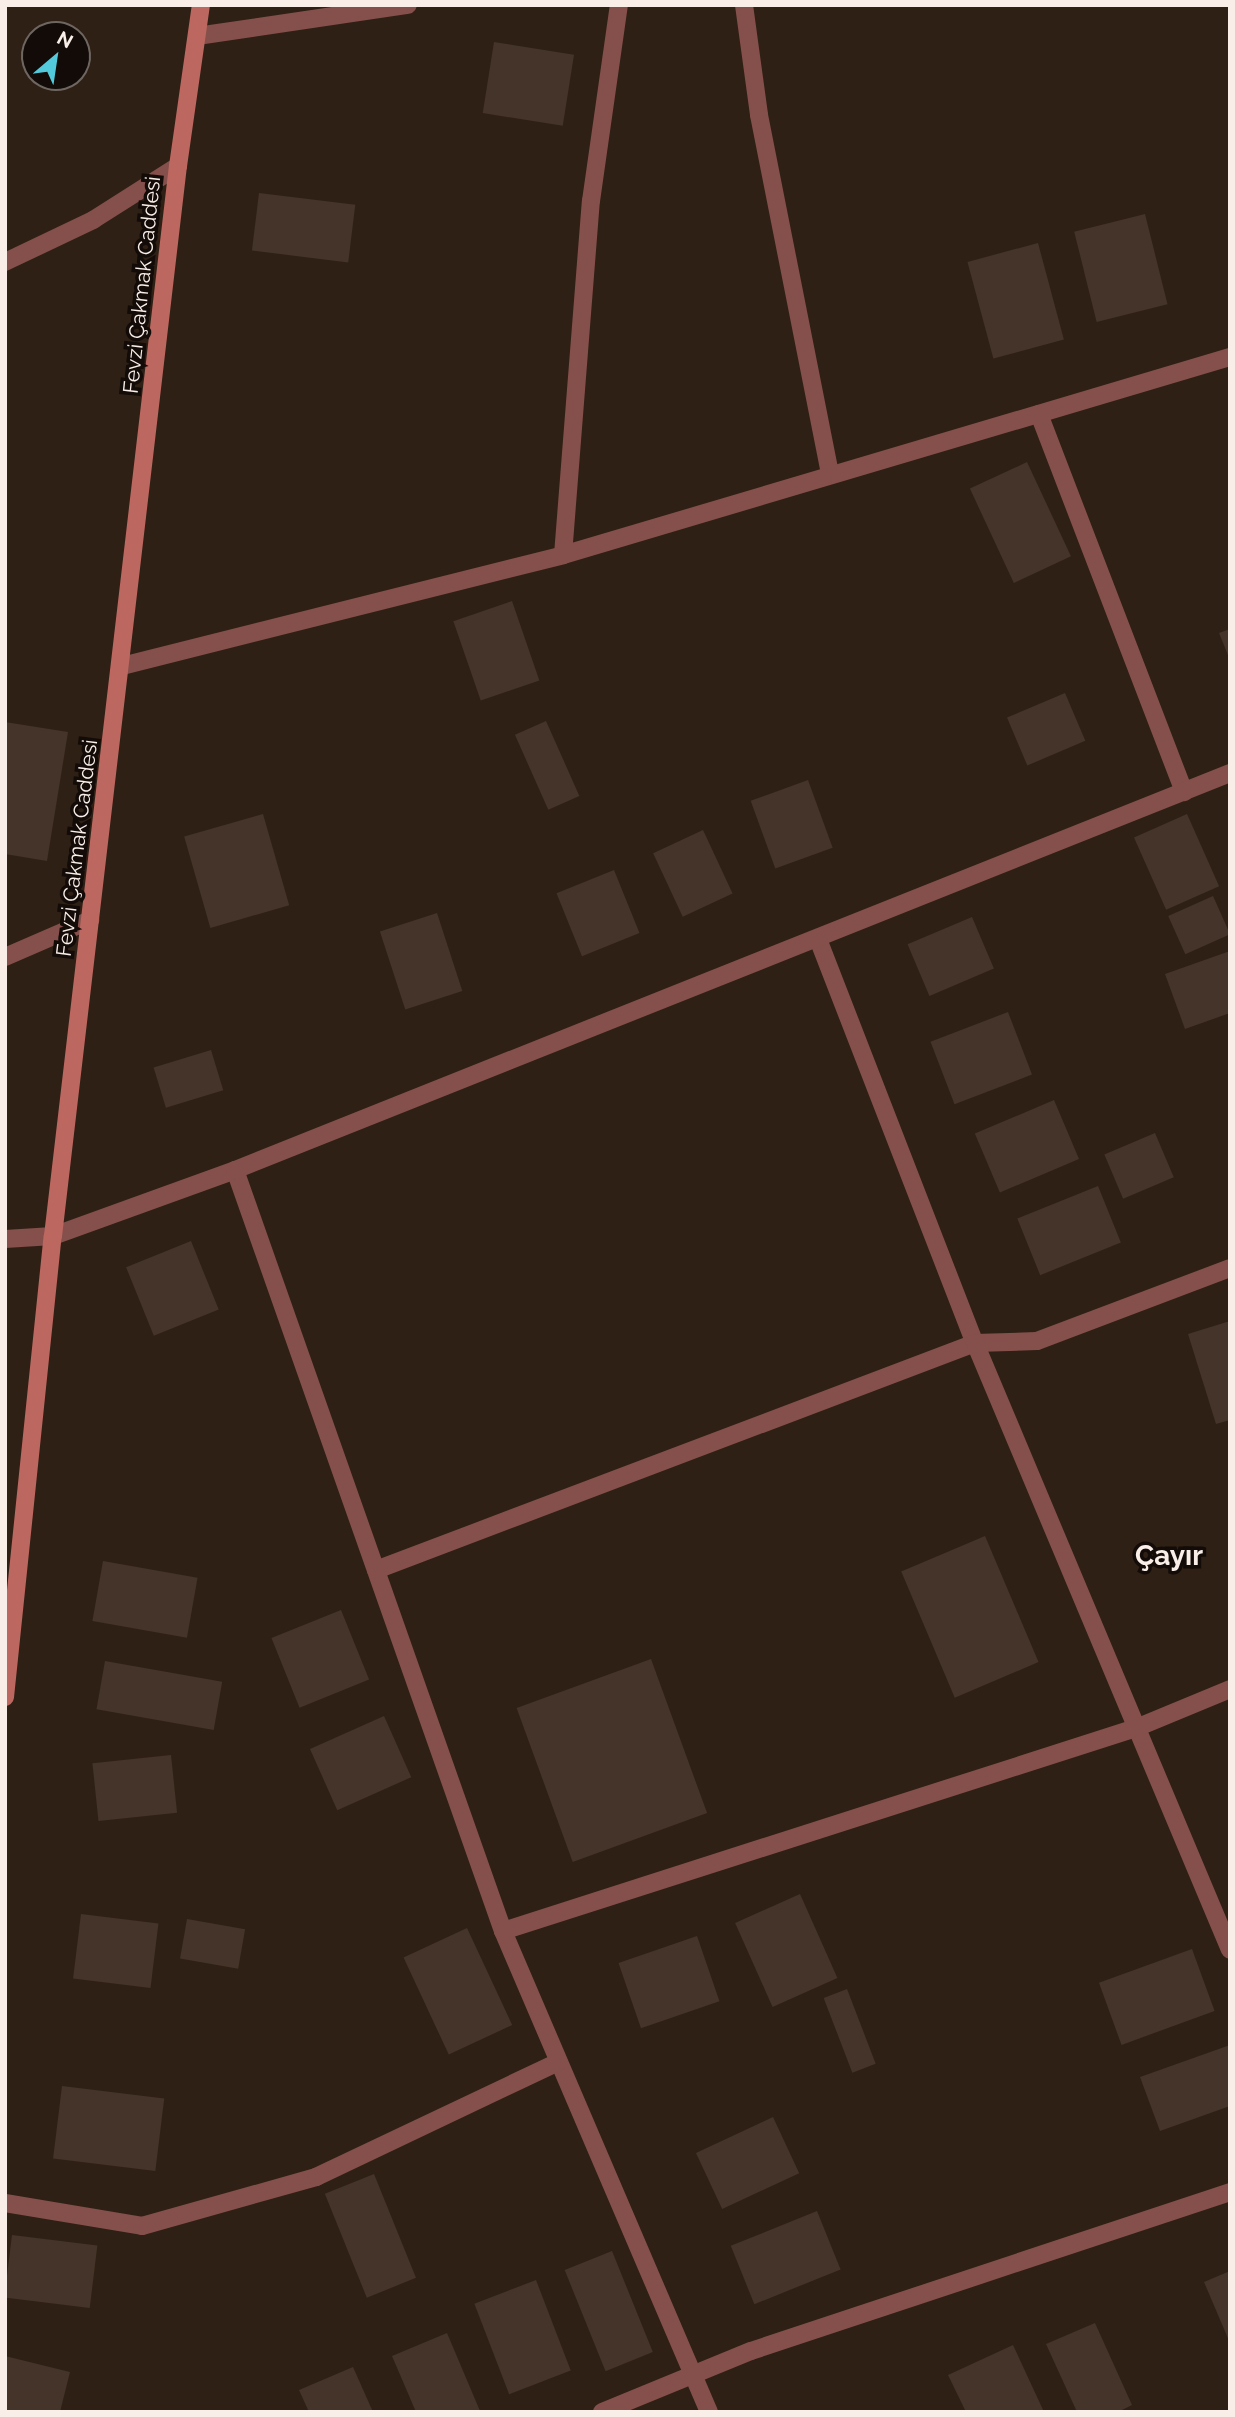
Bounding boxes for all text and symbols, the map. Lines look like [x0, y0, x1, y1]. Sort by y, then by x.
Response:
north arrow [21, 21, 91, 91]
text: N [54, 26, 77, 53]
street label: Fevzi Çakmak Caddesi [118, 175, 166, 395]
street label: Fevzi Çakmak Caddesi [51, 738, 103, 958]
district label: Çayır [1135, 1539, 1203, 1573]

